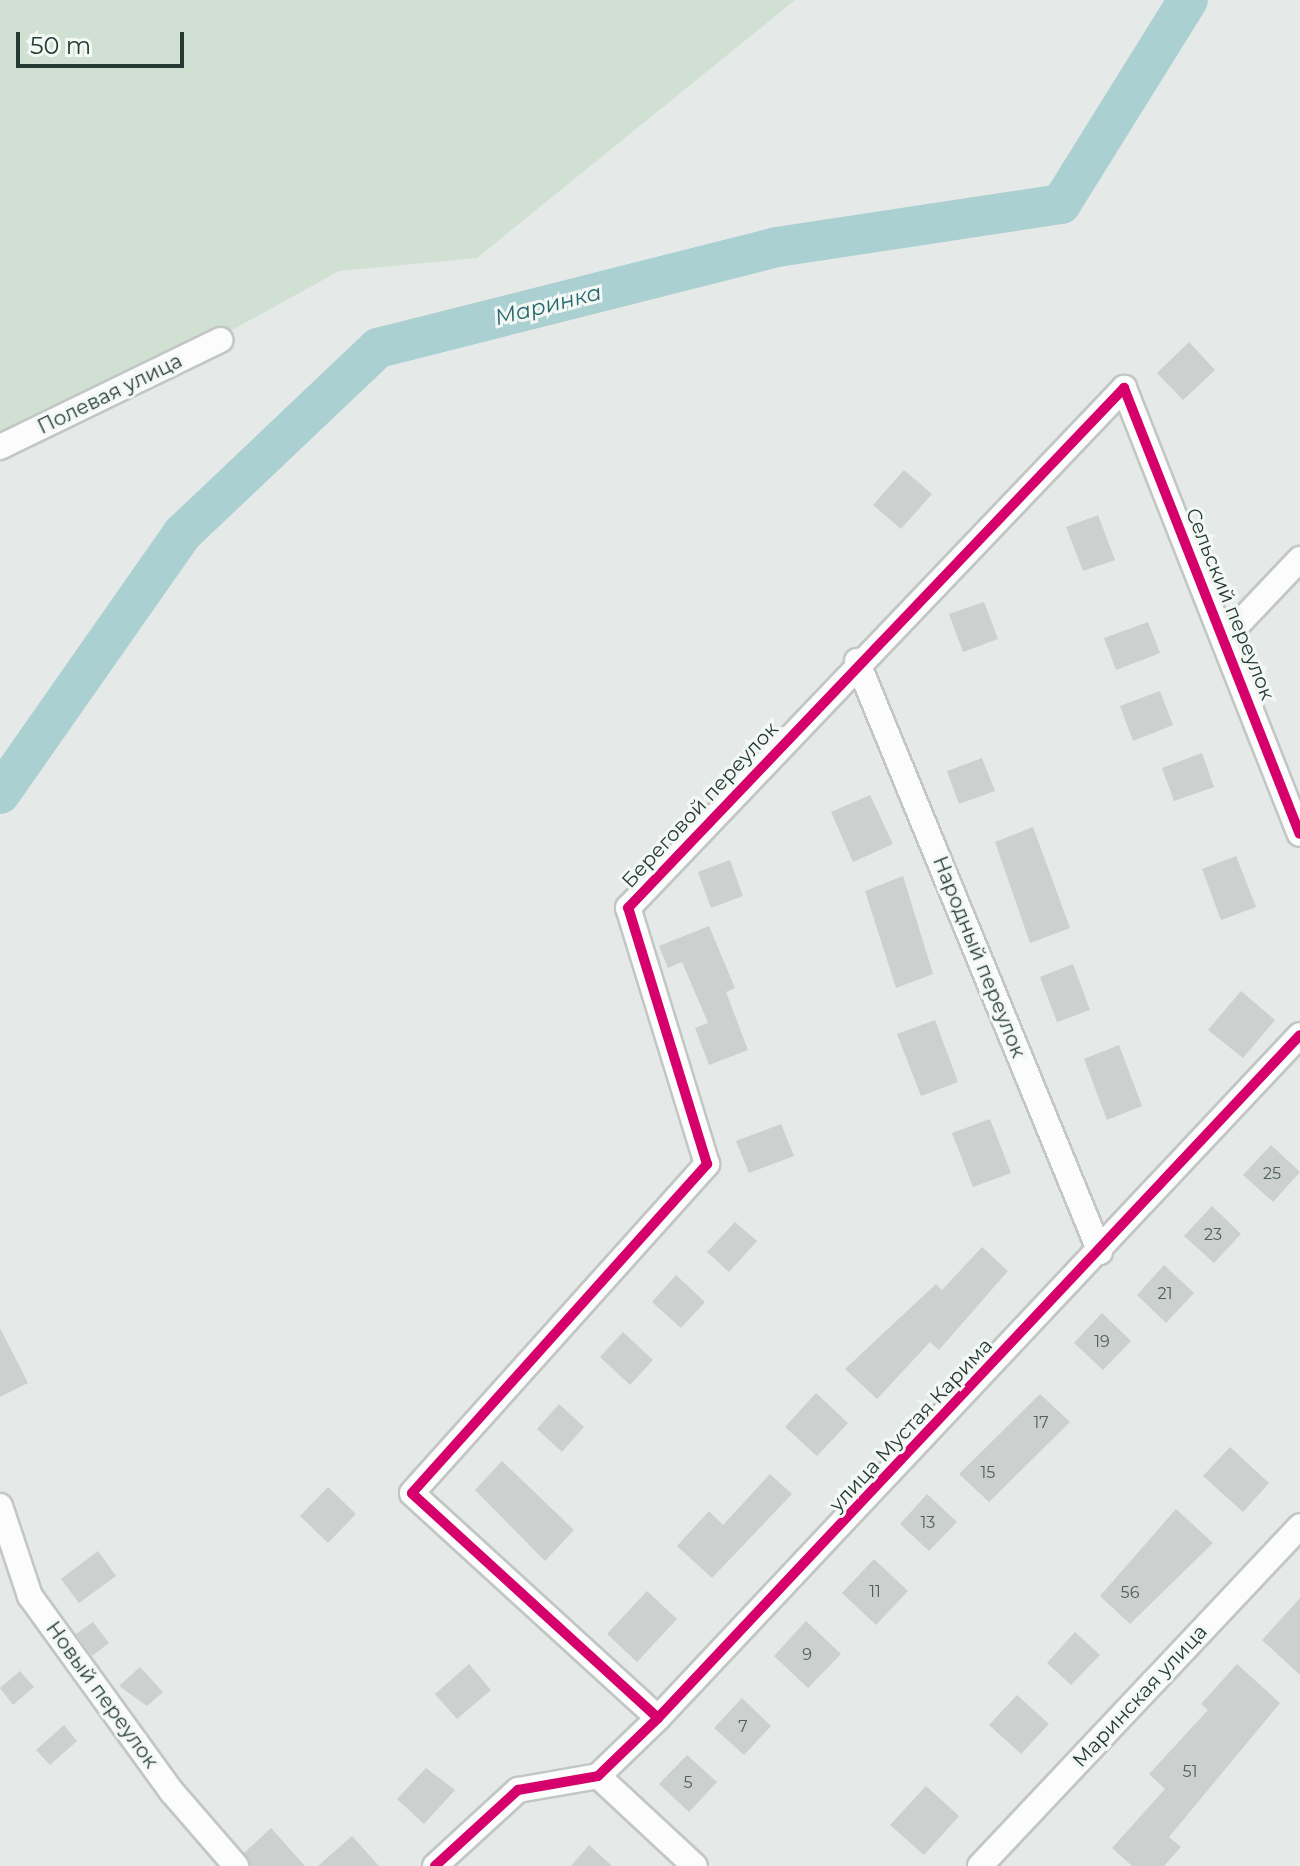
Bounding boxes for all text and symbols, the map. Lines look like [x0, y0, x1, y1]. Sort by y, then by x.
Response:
scale bar [20, 16, 188, 66]
text: 50 m [30, 31, 91, 60]
water label: Маринка [492, 279, 604, 331]
street label: Полевая улица [34, 349, 186, 439]
street label: Сельский переулок [1180, 504, 1280, 704]
street label: Береговой переулок [617, 717, 783, 893]
street label: Народный переулок [928, 853, 1030, 1061]
house number: 25 [1263, 1164, 1281, 1184]
house number: 23 [1204, 1225, 1222, 1245]
house number: 21 [1158, 1284, 1172, 1304]
house number: 19 [1094, 1332, 1110, 1352]
street label: улица Мустая Карима [825, 1334, 997, 1516]
house number: 17 [1033, 1413, 1049, 1433]
house number: 15 [981, 1463, 995, 1483]
house number: 13 [921, 1513, 935, 1533]
house number: 11 [869, 1582, 881, 1602]
house number: 56 [1121, 1583, 1139, 1603]
street label: Новый переулок [41, 1617, 163, 1773]
street label: Маринская улица [1068, 1620, 1212, 1772]
house number: 9 [802, 1645, 812, 1665]
house number: 7 [738, 1717, 748, 1737]
house number: 51 [1183, 1762, 1197, 1782]
house number: 5 [683, 1773, 693, 1793]

